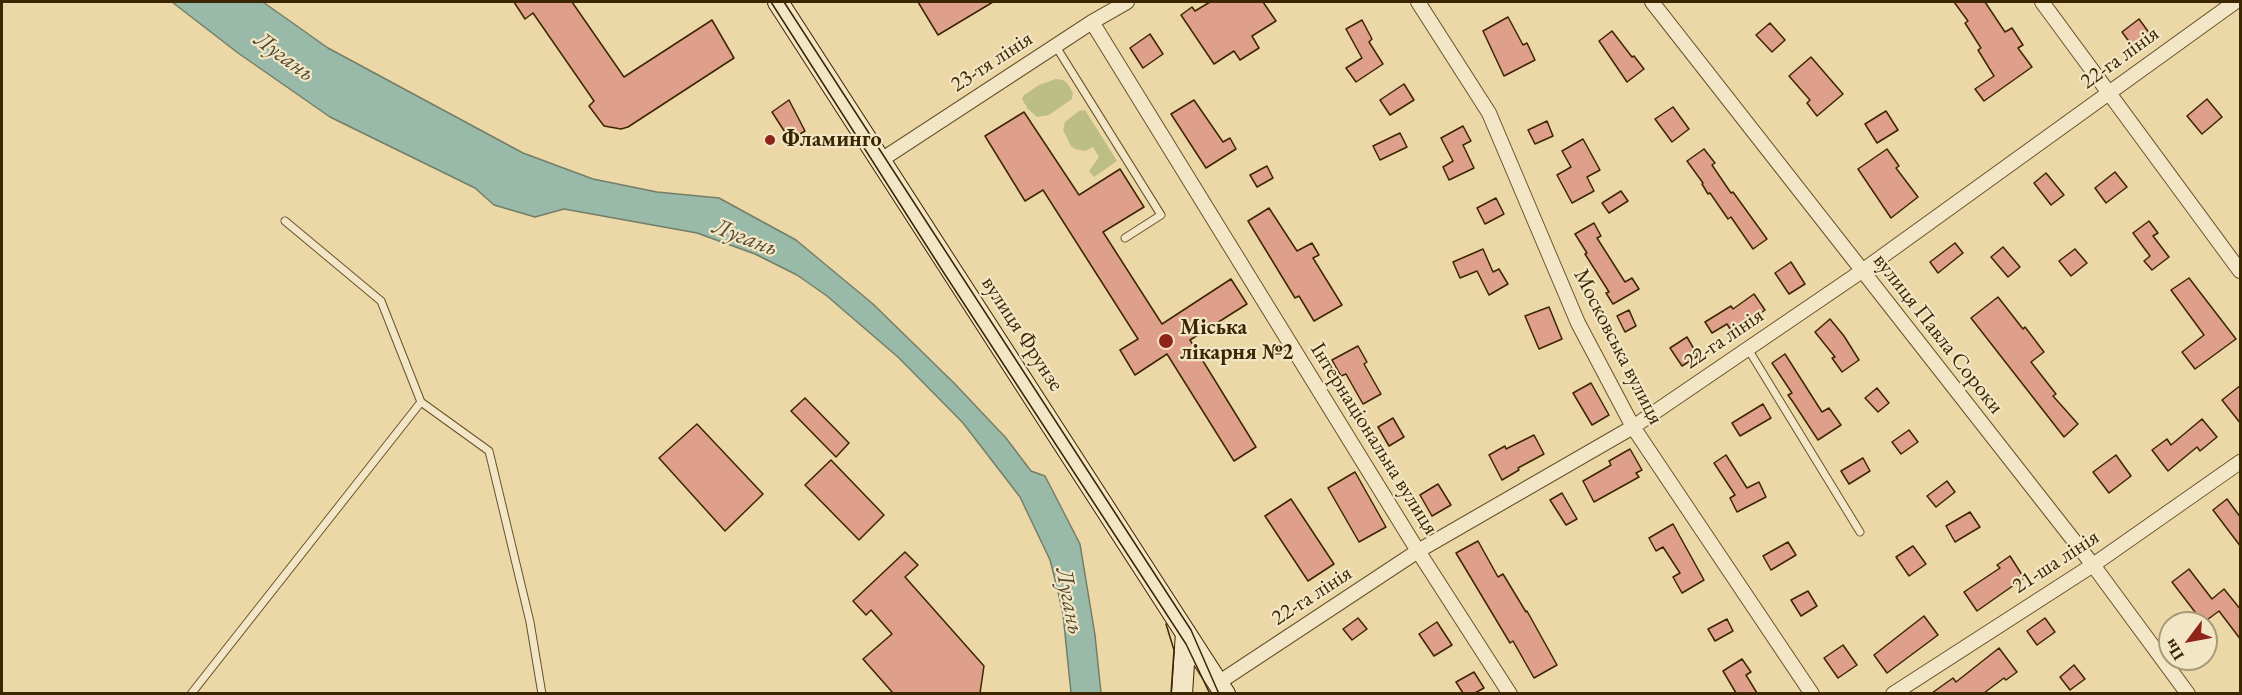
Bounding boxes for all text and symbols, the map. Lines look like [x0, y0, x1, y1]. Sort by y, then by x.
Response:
street label: 22-га лінія [2076, 21, 2164, 95]
water label: Лугань [248, 26, 320, 88]
street label: 23-тя лінія [946, 26, 1038, 98]
place label: Фламинго [782, 127, 882, 153]
marker: Фламинго [763, 133, 777, 147]
water label: Лугань [708, 212, 782, 264]
street label: вулиця Павла Сороки [1867, 248, 2009, 420]
street label: Московська вулиця [1567, 265, 1669, 429]
street label: вулиця Фрунзе [975, 272, 1069, 396]
street label: 22-га лінія [1679, 303, 1769, 375]
place label: Міська лікарня №2 [1180, 315, 1293, 366]
marker: Міська лікарня №2 [1157, 332, 1175, 350]
street label: Інтернаціональна вулиця [1304, 338, 1444, 540]
street label: 21-ша лінія [2008, 524, 2104, 600]
street label: 22-га лінія [1267, 560, 1357, 632]
water label: Лугань [1048, 565, 1090, 637]
north arrow [2158, 611, 2218, 671]
text: Пн [2159, 635, 2189, 665]

